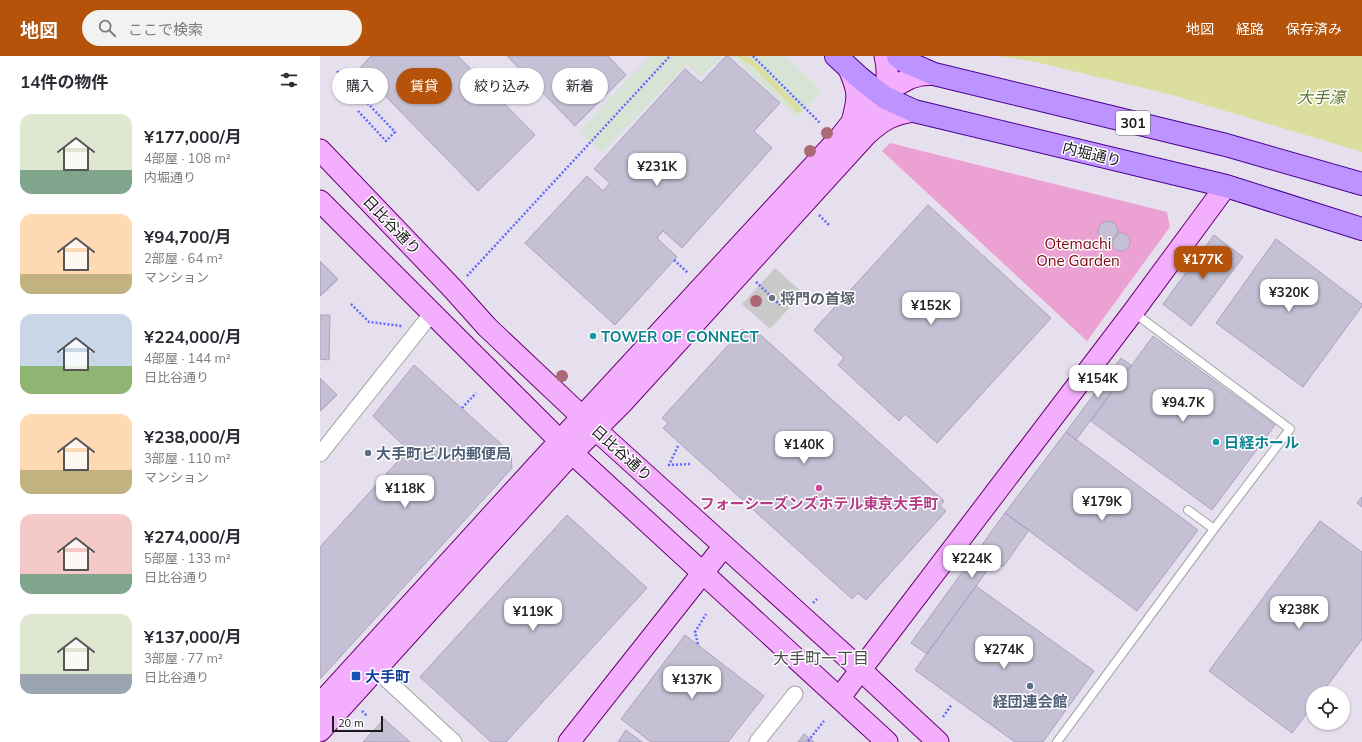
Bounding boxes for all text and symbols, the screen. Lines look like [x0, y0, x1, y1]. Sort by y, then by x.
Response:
search box [82, 10, 362, 46]
icon: search [96, 17, 118, 39]
text: 地図 [20, 18, 58, 42]
text: ここで検索 [128, 20, 203, 39]
text: 地図 [1186, 20, 1214, 38]
text: 経路 [1236, 20, 1264, 38]
text: 保存済み [1286, 20, 1342, 38]
chip: 購入 [332, 68, 388, 104]
chip: 賃貸 [396, 68, 452, 104]
chip: 絞り込み [460, 68, 544, 104]
chip: 新着 [552, 68, 608, 104]
icon: filters [278, 69, 300, 91]
text: 14件の物件 [20, 71, 108, 92]
water label: 大手濠 [1297, 87, 1348, 107]
road number: 301 [1116, 111, 1150, 135]
text: ¥177,000/月 [144, 126, 242, 147]
icon: home [52, 130, 100, 178]
street label: 内堀通り [1061, 138, 1123, 170]
text: 4部屋 · 108 m² [144, 150, 231, 166]
pin: ¥231K [629, 153, 685, 187]
text: ¥231K [637, 158, 677, 174]
text: 内堀通り [144, 169, 196, 185]
street label: 日比谷通り [359, 191, 425, 259]
text: ¥94,700/月 [144, 226, 232, 247]
icon: home [52, 230, 100, 278]
park label: Otemachi One Garden [1036, 234, 1120, 270]
pin: ¥177K [1175, 246, 1231, 280]
text: 2部屋 · 64 m² [144, 250, 223, 266]
text: ¥177K [1183, 251, 1223, 267]
text: マンション [144, 269, 209, 285]
pin: ¥320K [1261, 279, 1317, 313]
text: ¥320K [1269, 284, 1309, 300]
place label: 将門の首塚 [780, 289, 855, 308]
pin: ¥152K [903, 292, 959, 326]
marker: 将門の首塚 [767, 293, 777, 303]
text: ¥152K [911, 297, 951, 313]
text: ¥224,000/月 [144, 326, 242, 347]
place label: TOWER OF CONNECT [601, 327, 759, 346]
icon: home [52, 330, 100, 378]
marker: TOWER OF CONNECT [588, 331, 598, 341]
text: 4部屋 · 144 m² [144, 350, 231, 366]
pin: ¥154K [1070, 365, 1126, 399]
text: 日比谷通り [144, 369, 209, 385]
text: ¥154K [1078, 370, 1118, 386]
pin: ¥94.7K [1150, 389, 1216, 423]
text: ¥94.7K [1161, 394, 1205, 410]
street label: 日比谷通り [588, 421, 656, 485]
text: ¥238,000/月 [144, 426, 242, 447]
icon: home [52, 430, 100, 478]
pin: ¥140K [776, 431, 832, 465]
place label: 日経ホール [1224, 433, 1299, 452]
text: ¥140K [784, 436, 824, 452]
marker: 日経ホール [1211, 437, 1221, 447]
place label: 大手町ビル内郵便局 [376, 444, 511, 463]
marker: 大手町ビル内郵便局 [363, 448, 373, 458]
text: 3部屋 · 110 m² [144, 450, 231, 466]
text: マンション [144, 469, 209, 485]
pin: ¥118K [377, 475, 433, 509]
text: ¥118K [385, 480, 425, 496]
marker: フォーシーズンズホテル東京大手町 [814, 483, 824, 493]
pin: ¥179K [1074, 488, 1130, 522]
text: ¥179K [1082, 493, 1122, 509]
place label: フォーシーズンズホテル東京大手町 [700, 494, 938, 513]
text: ¥274,000/月 [144, 526, 242, 547]
icon: home [52, 530, 100, 578]
pin: ¥224K [944, 545, 1000, 579]
text: 5部屋 · 133 m² [144, 550, 231, 566]
text: ¥224K [952, 550, 992, 566]
text: 日比谷通り [144, 569, 209, 585]
pin: ¥238K [1271, 596, 1327, 630]
pin: ¥119K [505, 598, 561, 632]
text: ¥238K [1279, 601, 1319, 617]
text: ¥119K [513, 603, 553, 619]
text: ¥137,000/月 [144, 626, 242, 647]
icon: home [52, 630, 100, 678]
pin: ¥274K [976, 636, 1032, 670]
text: ¥274K [984, 641, 1024, 657]
district label: 大手町一丁目 [773, 648, 869, 668]
text: 3部屋 · 77 m² [144, 650, 223, 666]
pin: ¥137K [664, 666, 720, 700]
place label: 大手町 [365, 667, 410, 686]
text: 日比谷通り [144, 669, 209, 685]
marker: 大手町 [350, 670, 362, 682]
text: ¥137K [672, 671, 712, 687]
marker: 経団連会館 [1025, 681, 1035, 691]
map controls [1306, 686, 1350, 730]
button: locate [1306, 686, 1350, 730]
place label: 経団連会館 [992, 692, 1068, 711]
scale bar [332, 714, 383, 733]
text: 20 m [338, 716, 364, 730]

